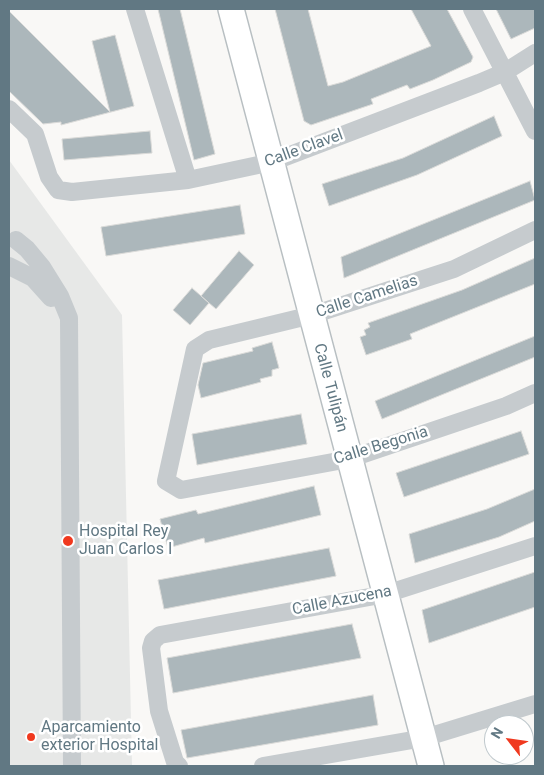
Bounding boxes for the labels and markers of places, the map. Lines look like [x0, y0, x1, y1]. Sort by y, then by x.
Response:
place label: Hospital Rey Juan Carlos I [79, 522, 172, 560]
marker: Hospital Rey Juan Carlos I [61, 534, 75, 548]
place label: Aparcamiento exterior Hospital [41, 718, 158, 756]
marker: Aparcamiento exterior Hospital [25, 731, 37, 743]

